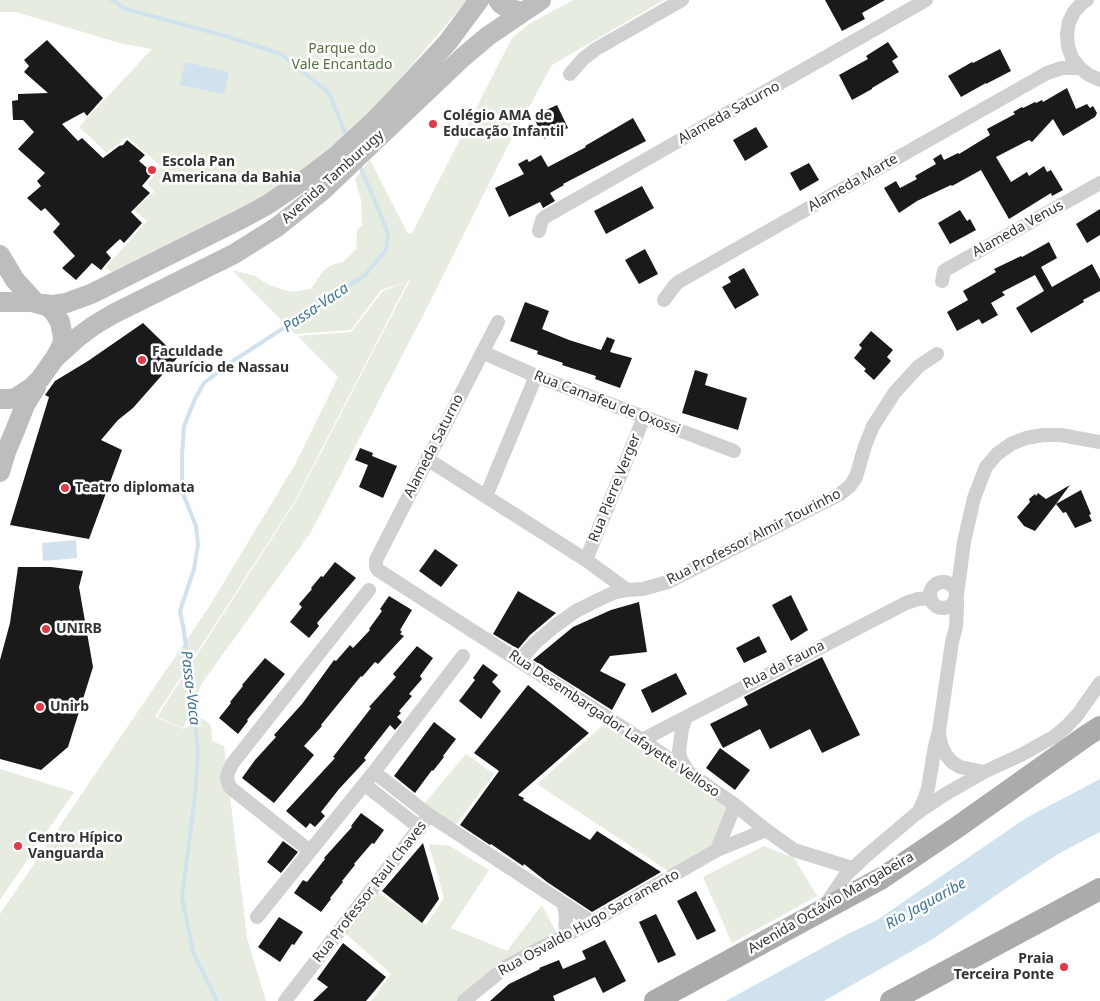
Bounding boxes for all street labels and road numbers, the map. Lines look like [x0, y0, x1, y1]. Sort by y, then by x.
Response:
street label: Alameda Saturno [675, 78, 783, 148]
street label: Avenida Tamburugy [279, 127, 387, 227]
street label: Alameda Marte [805, 151, 901, 215]
street label: Alameda Venus [970, 197, 1066, 261]
street label: Rua Camafeu de Oxossi [532, 367, 682, 439]
street label: Alameda Saturno [401, 392, 467, 500]
street label: Rua Pierre Verger [586, 431, 644, 545]
street label: Rua Professor Almir Tourinho [664, 486, 844, 588]
street label: Rua da Fauna [740, 637, 828, 693]
street label: Rua Desembargador Lafayette Velloso [505, 647, 723, 801]
street label: Rua Professor Raul Chaves [310, 818, 430, 966]
street label: Avenida Octávio Mangabeira [745, 849, 917, 957]
street label: Rua Osvaldo Hugo Sacramento [496, 866, 682, 980]

